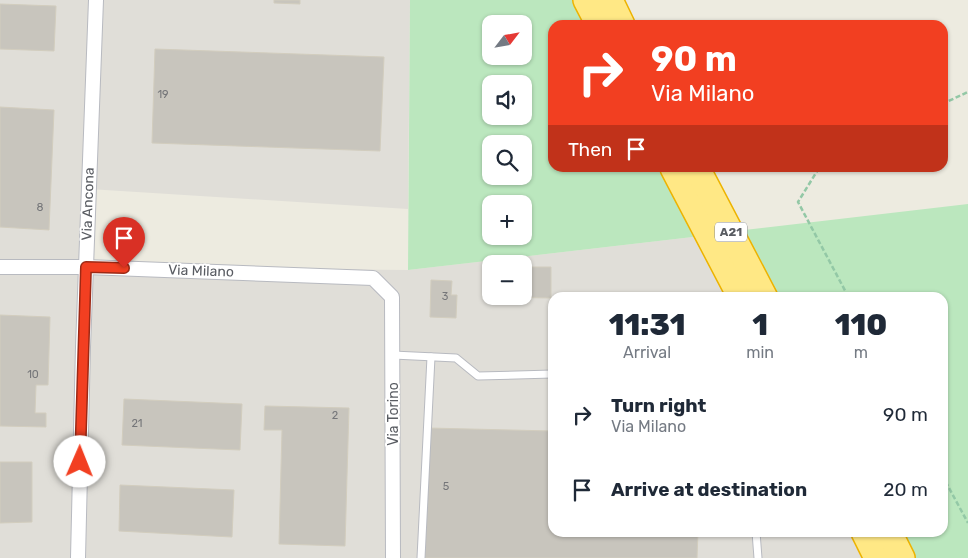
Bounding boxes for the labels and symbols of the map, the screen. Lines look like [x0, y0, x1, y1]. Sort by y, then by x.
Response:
north arrow [482, 15, 532, 65]
house number: 19 [157, 88, 169, 101]
street label: Via Ancona [78, 167, 98, 241]
house number: 8 [37, 201, 44, 214]
pin [103, 217, 145, 268]
road number: A21 [715, 222, 747, 242]
street label: Via Milano [168, 261, 234, 281]
house number: 3 [442, 290, 449, 303]
house number: 10 [27, 368, 39, 381]
street label: Via Torino [385, 382, 402, 446]
house number: 2 [332, 409, 338, 422]
house number: 21 [131, 417, 143, 430]
position arrow [53, 435, 105, 487]
house number: 5 [443, 480, 450, 493]

